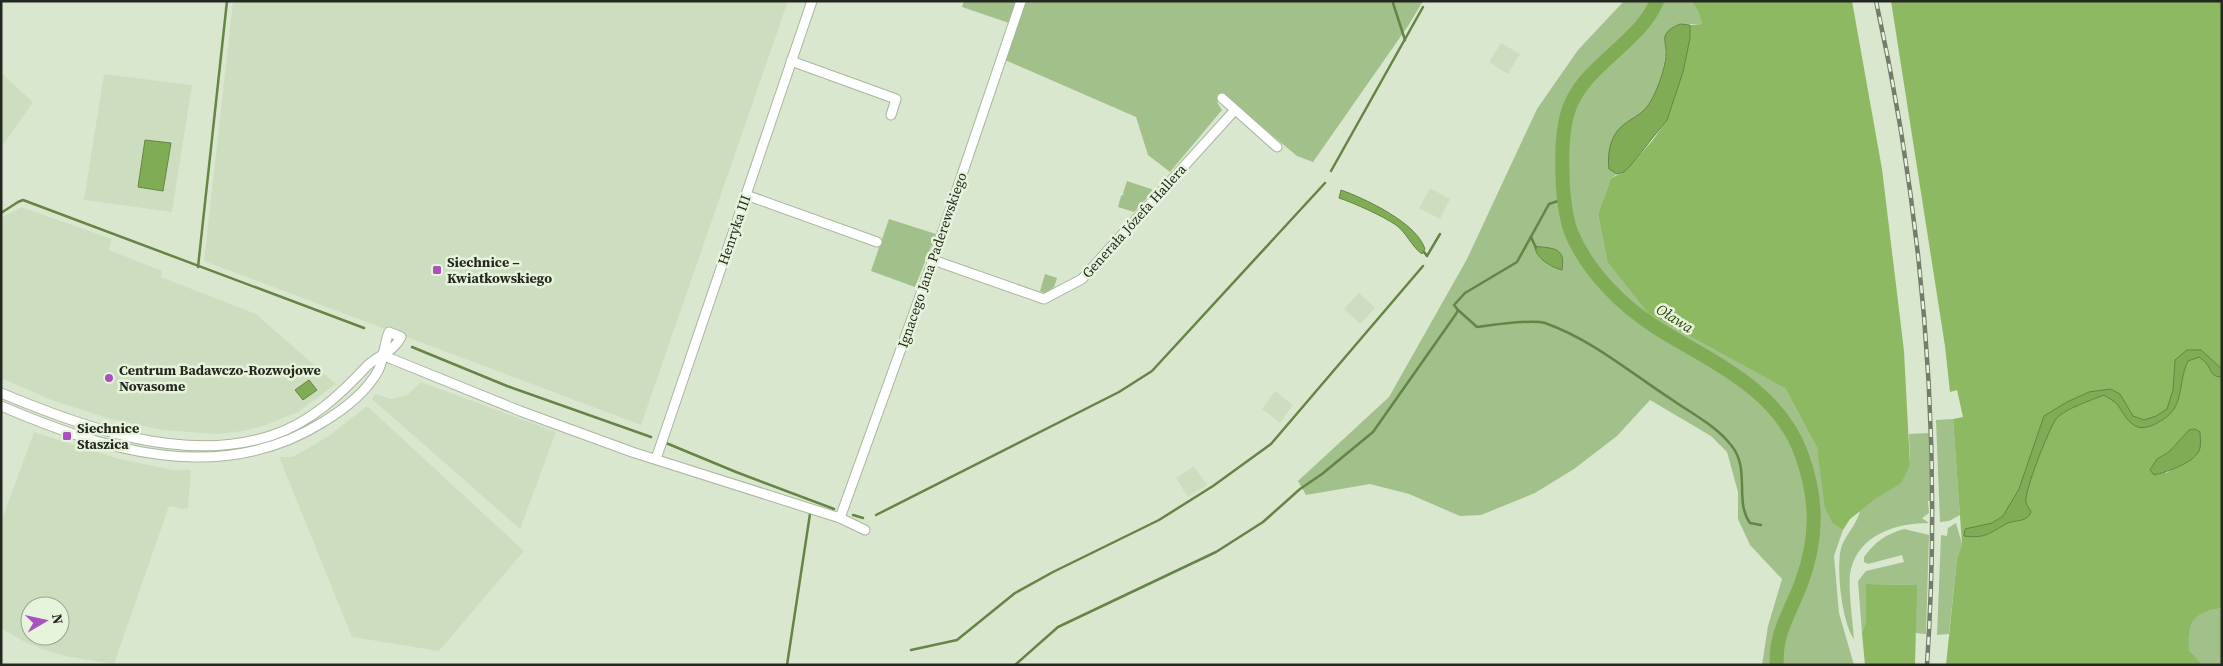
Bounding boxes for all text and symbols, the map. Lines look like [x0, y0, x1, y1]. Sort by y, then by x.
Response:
street label: Generała Józefa Hallera [1077, 159, 1191, 282]
street label: Ignacego Jana Paderewskiego [893, 169, 972, 350]
street label: Henryka III [713, 192, 755, 268]
place label: Siechnice – Kwiatkowskiego [447, 252, 552, 288]
marker: Siechnice – Kwiatkowskiego [431, 264, 443, 276]
water label: Oława [1652, 298, 1698, 338]
place label: Centrum Badawczo-Rozwojowe Novasome [119, 360, 321, 396]
marker: Centrum Badawczo-Rozwojowe Novasome [103, 372, 115, 384]
place label: Siechnice Staszica [77, 418, 139, 454]
marker: Siechnice Staszica [61, 430, 73, 442]
north arrow [20, 596, 70, 646]
text: N [47, 612, 69, 626]

